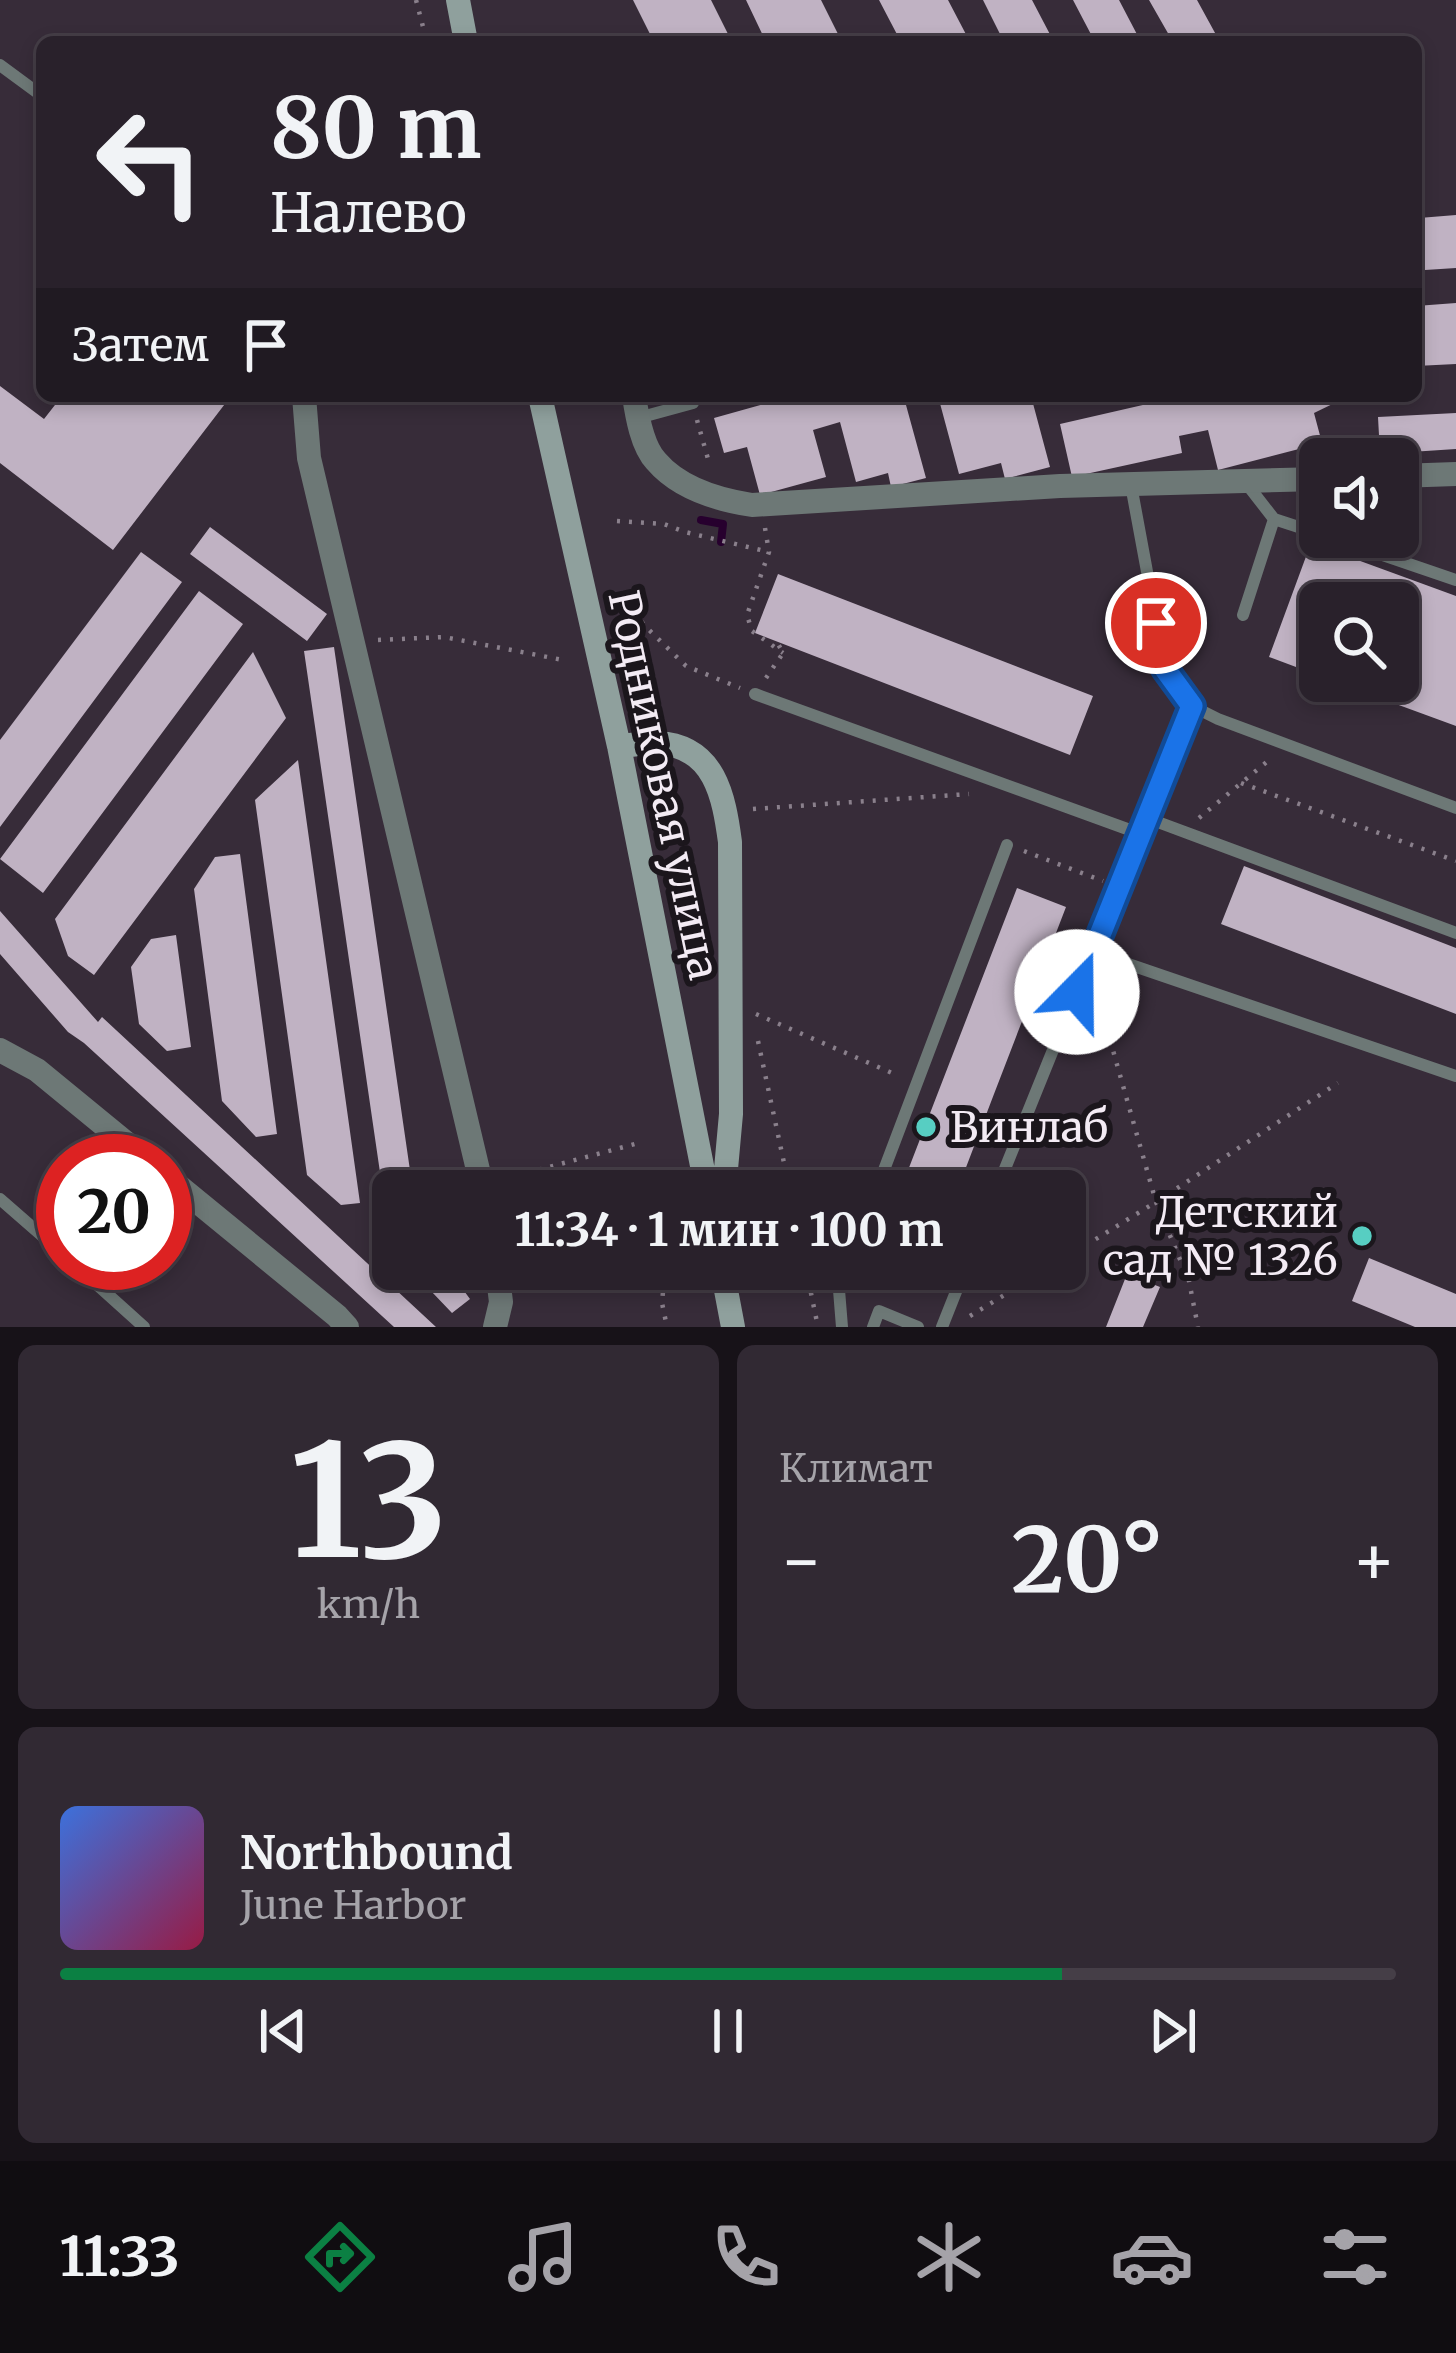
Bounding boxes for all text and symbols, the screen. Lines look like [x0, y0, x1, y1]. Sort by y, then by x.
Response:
text: 80 m [270, 75, 482, 181]
icon: left [72, 84, 228, 240]
text: Налево [270, 179, 467, 247]
icon: arrive [233, 312, 299, 378]
text: Затем [72, 317, 209, 373]
map controls [1299, 438, 1419, 702]
button: sound [1299, 438, 1419, 558]
pin [1105, 572, 1207, 674]
button: search [1299, 582, 1419, 702]
street label: Родниковая улица [597, 586, 731, 984]
icon: arrive [1123, 590, 1189, 656]
position arrow [1014, 929, 1140, 1055]
place label: Винлаб [950, 1101, 1108, 1153]
marker: Винлаб [913, 1114, 939, 1140]
speed limit sign: 20 [36, 1134, 192, 1290]
place label: Детский сад № 1326 [1103, 1186, 1338, 1286]
text: 11:34 · 1 мин · 100 m [514, 1202, 944, 1258]
marker: Детский сад № 1326 [1349, 1223, 1375, 1249]
text: 13 [289, 1403, 448, 1600]
text: Климат [779, 1444, 933, 1493]
text: 20° [1011, 1503, 1164, 1617]
text: − [779, 1519, 823, 1602]
text: + [1352, 1519, 1396, 1602]
text: km/h [317, 1580, 420, 1629]
text: Northbound [240, 1825, 513, 1881]
text: June Harbor [240, 1881, 466, 1930]
icon: previous [250, 1998, 316, 2064]
icon: pause [695, 1998, 761, 2064]
icon: next [1140, 1998, 1206, 2064]
icon: directions [298, 2215, 382, 2299]
icon: music [501, 2215, 585, 2299]
icon: phone [704, 2215, 788, 2299]
icon: climate [907, 2215, 991, 2299]
icon: car [1110, 2215, 1194, 2299]
icon: filters [1313, 2215, 1397, 2299]
text: 11:33 [59, 2223, 180, 2291]

